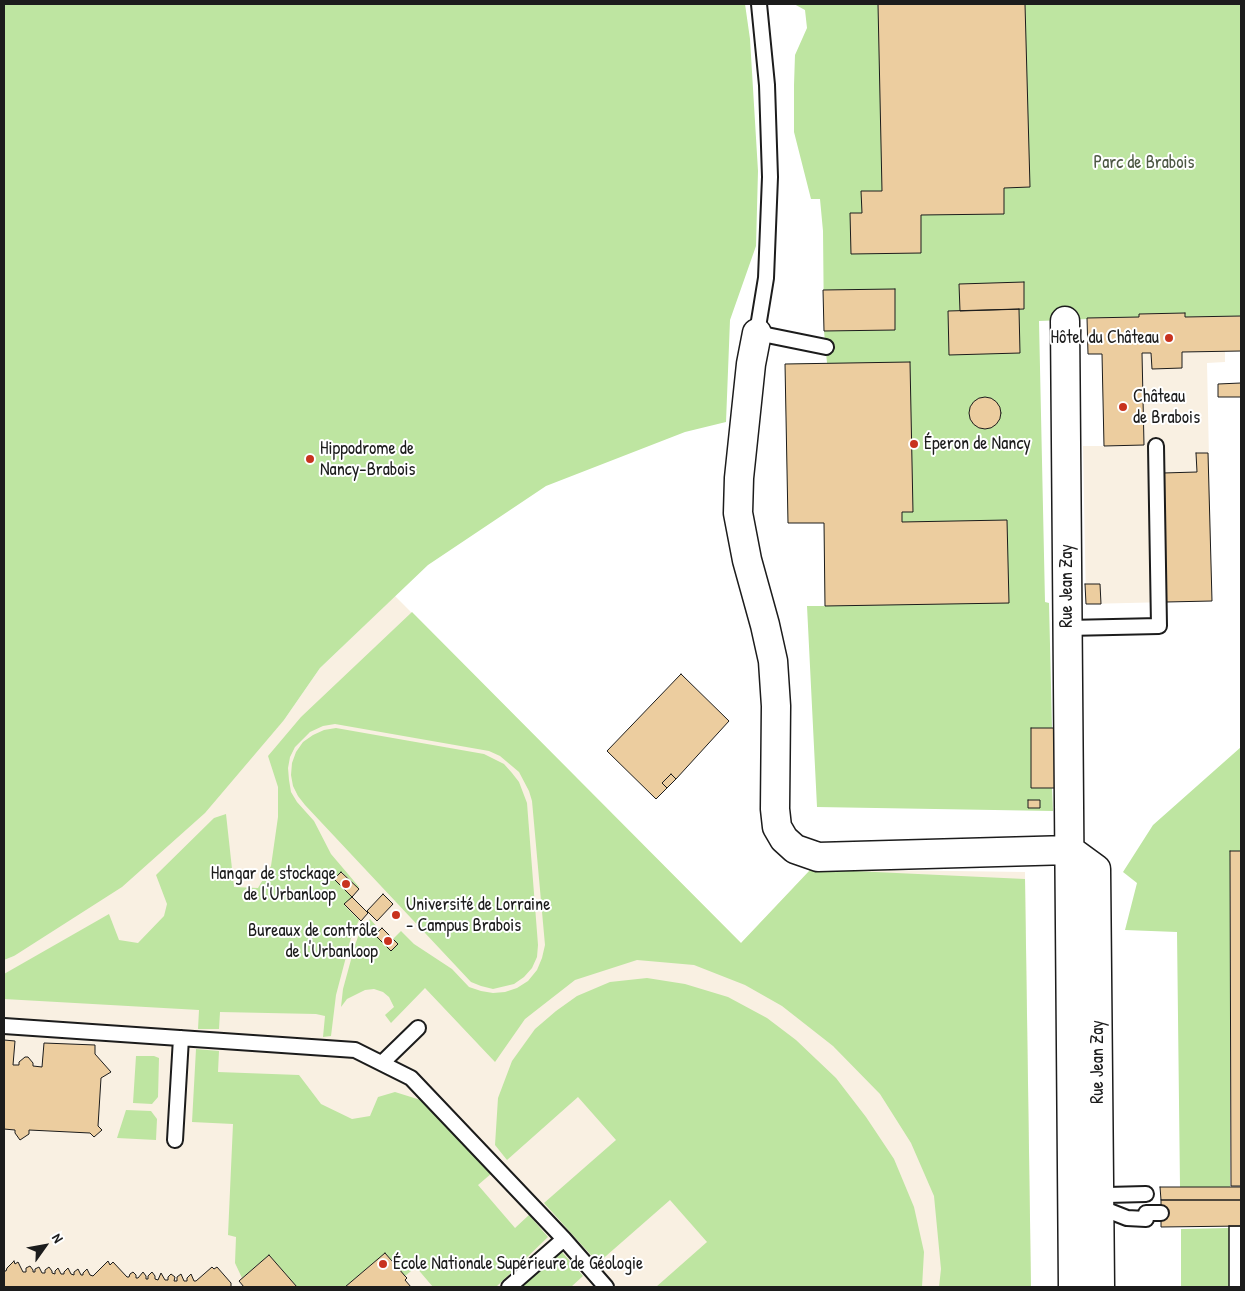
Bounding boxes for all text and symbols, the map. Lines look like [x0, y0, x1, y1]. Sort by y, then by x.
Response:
park label: Parc de Brabois [1094, 152, 1194, 174]
place label: Hôtel du Château [1051, 327, 1159, 349]
marker: Hôtel du Château [1163, 332, 1175, 344]
place label: Château de Brabois [1133, 386, 1200, 428]
marker: Château de Brabois [1117, 401, 1129, 413]
place label: Éperon de Nancy [924, 433, 1031, 455]
place label: Hippodrome de Nancy-Brabois [320, 438, 415, 480]
marker: Éperon de Nancy [908, 438, 920, 450]
marker: Hippodrome de Nancy-Brabois [304, 453, 316, 465]
street label: Rue Jean Zay [1056, 544, 1078, 628]
place label: Hangar de stockage de l'Urbanloop [211, 863, 336, 906]
marker: Hangar de stockage de l'Urbanloop [340, 878, 352, 890]
place label: Université de Lorraine - Campus Brabois [406, 894, 550, 936]
marker: Université de Lorraine - Campus Brabois [390, 909, 402, 921]
place label: Bureaux de contrôle de l'Urbanloop [248, 920, 378, 962]
marker: Bureaux de contrôle de l'Urbanloop [382, 935, 394, 947]
street label: Rue Jean Zay [1087, 1020, 1109, 1104]
north arrow [20, 1221, 70, 1271]
text: N [48, 1230, 68, 1246]
place label: École Nationale Supérieure de Géologie [393, 1253, 643, 1275]
marker: École Nationale Supérieure de Géologie [377, 1258, 389, 1270]

